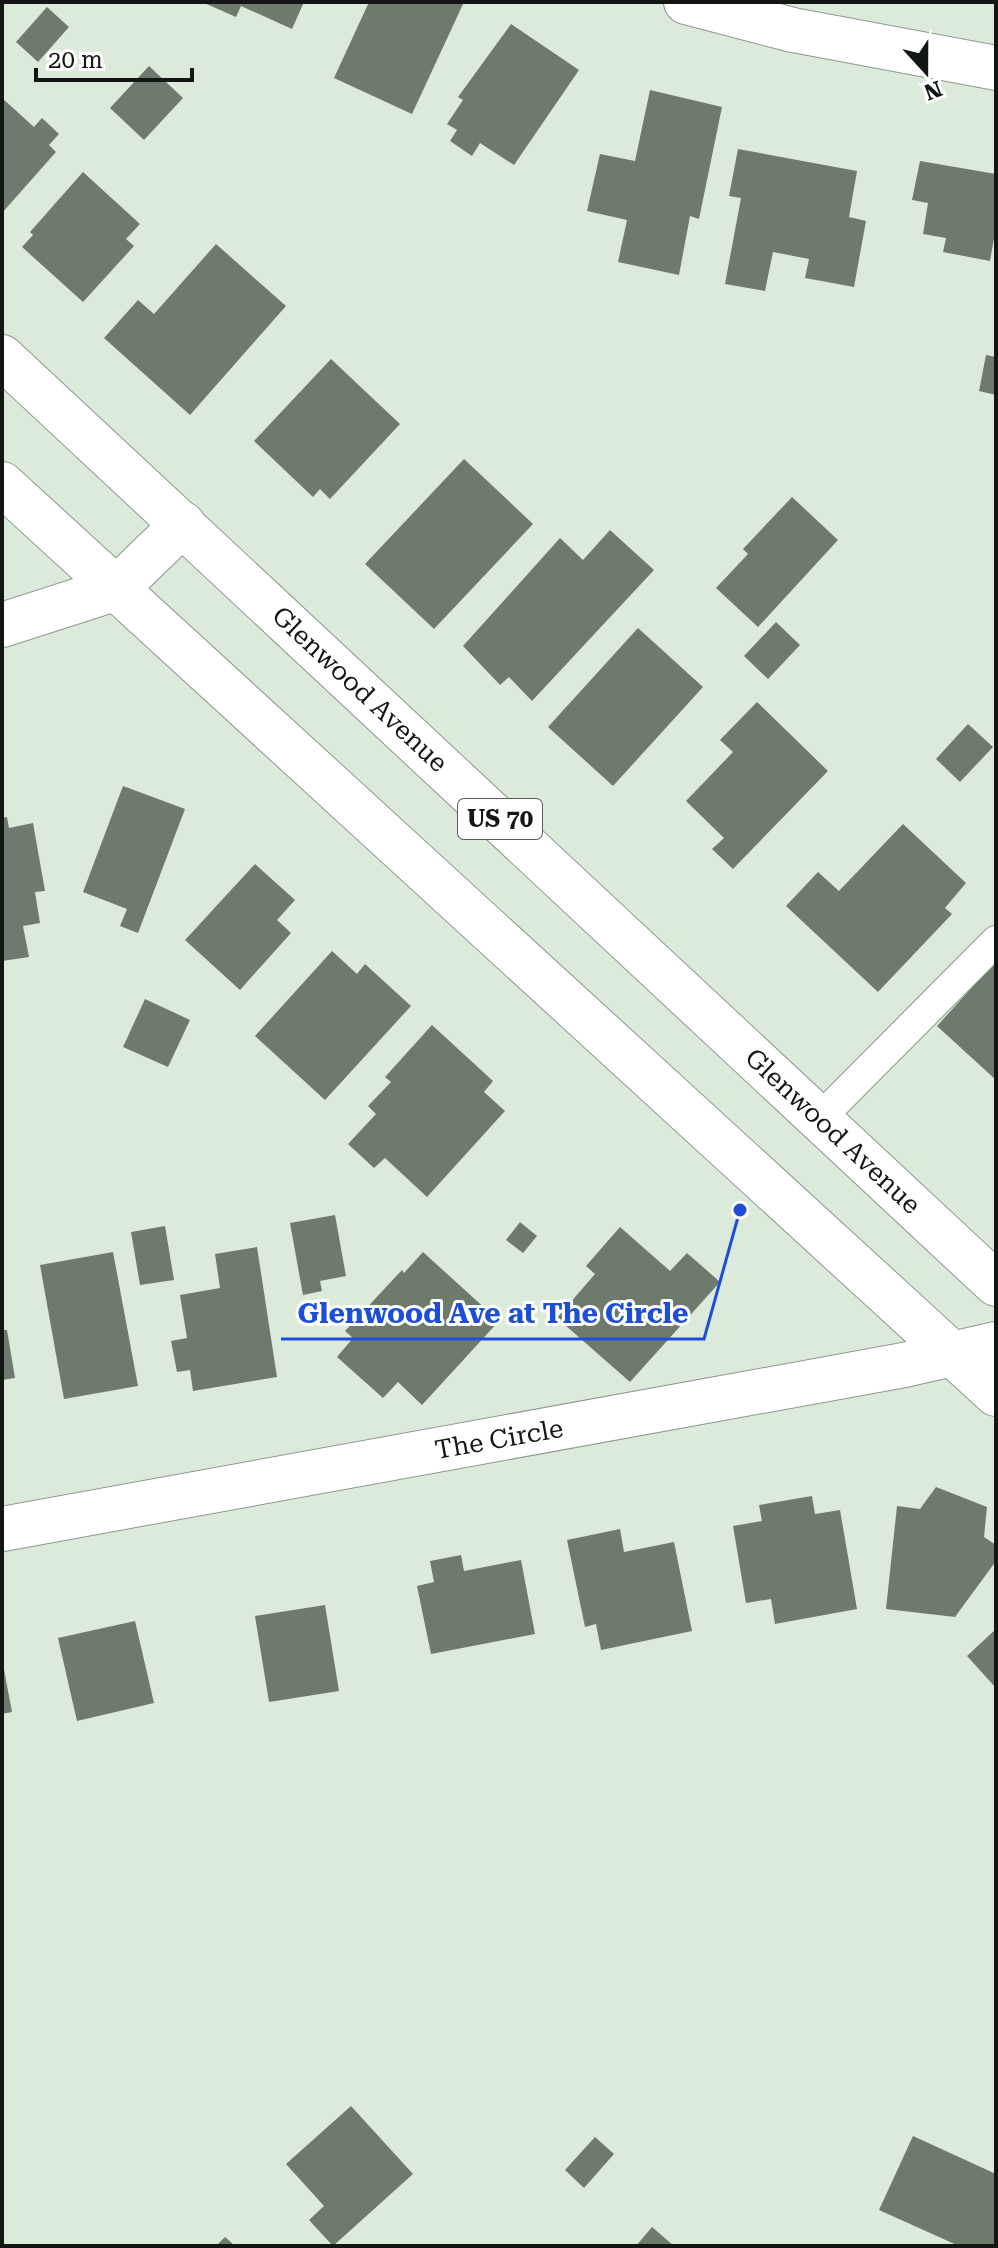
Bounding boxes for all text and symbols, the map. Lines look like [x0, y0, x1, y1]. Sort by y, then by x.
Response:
scale bar [36, 32, 192, 82]
north arrow [886, 32, 966, 112]
text: 20 m [48, 46, 103, 74]
text: N [921, 75, 945, 105]
street label: Glenwood Avenue [266, 600, 454, 778]
road number: US 70 [458, 799, 542, 839]
street label: Glenwood Avenue [739, 1042, 927, 1220]
callout: Glenwood Ave at The Circle [281, 1287, 704, 1339]
text: Glenwood Ave at The Circle [298, 1297, 688, 1330]
street label: The Circle [433, 1413, 565, 1465]

